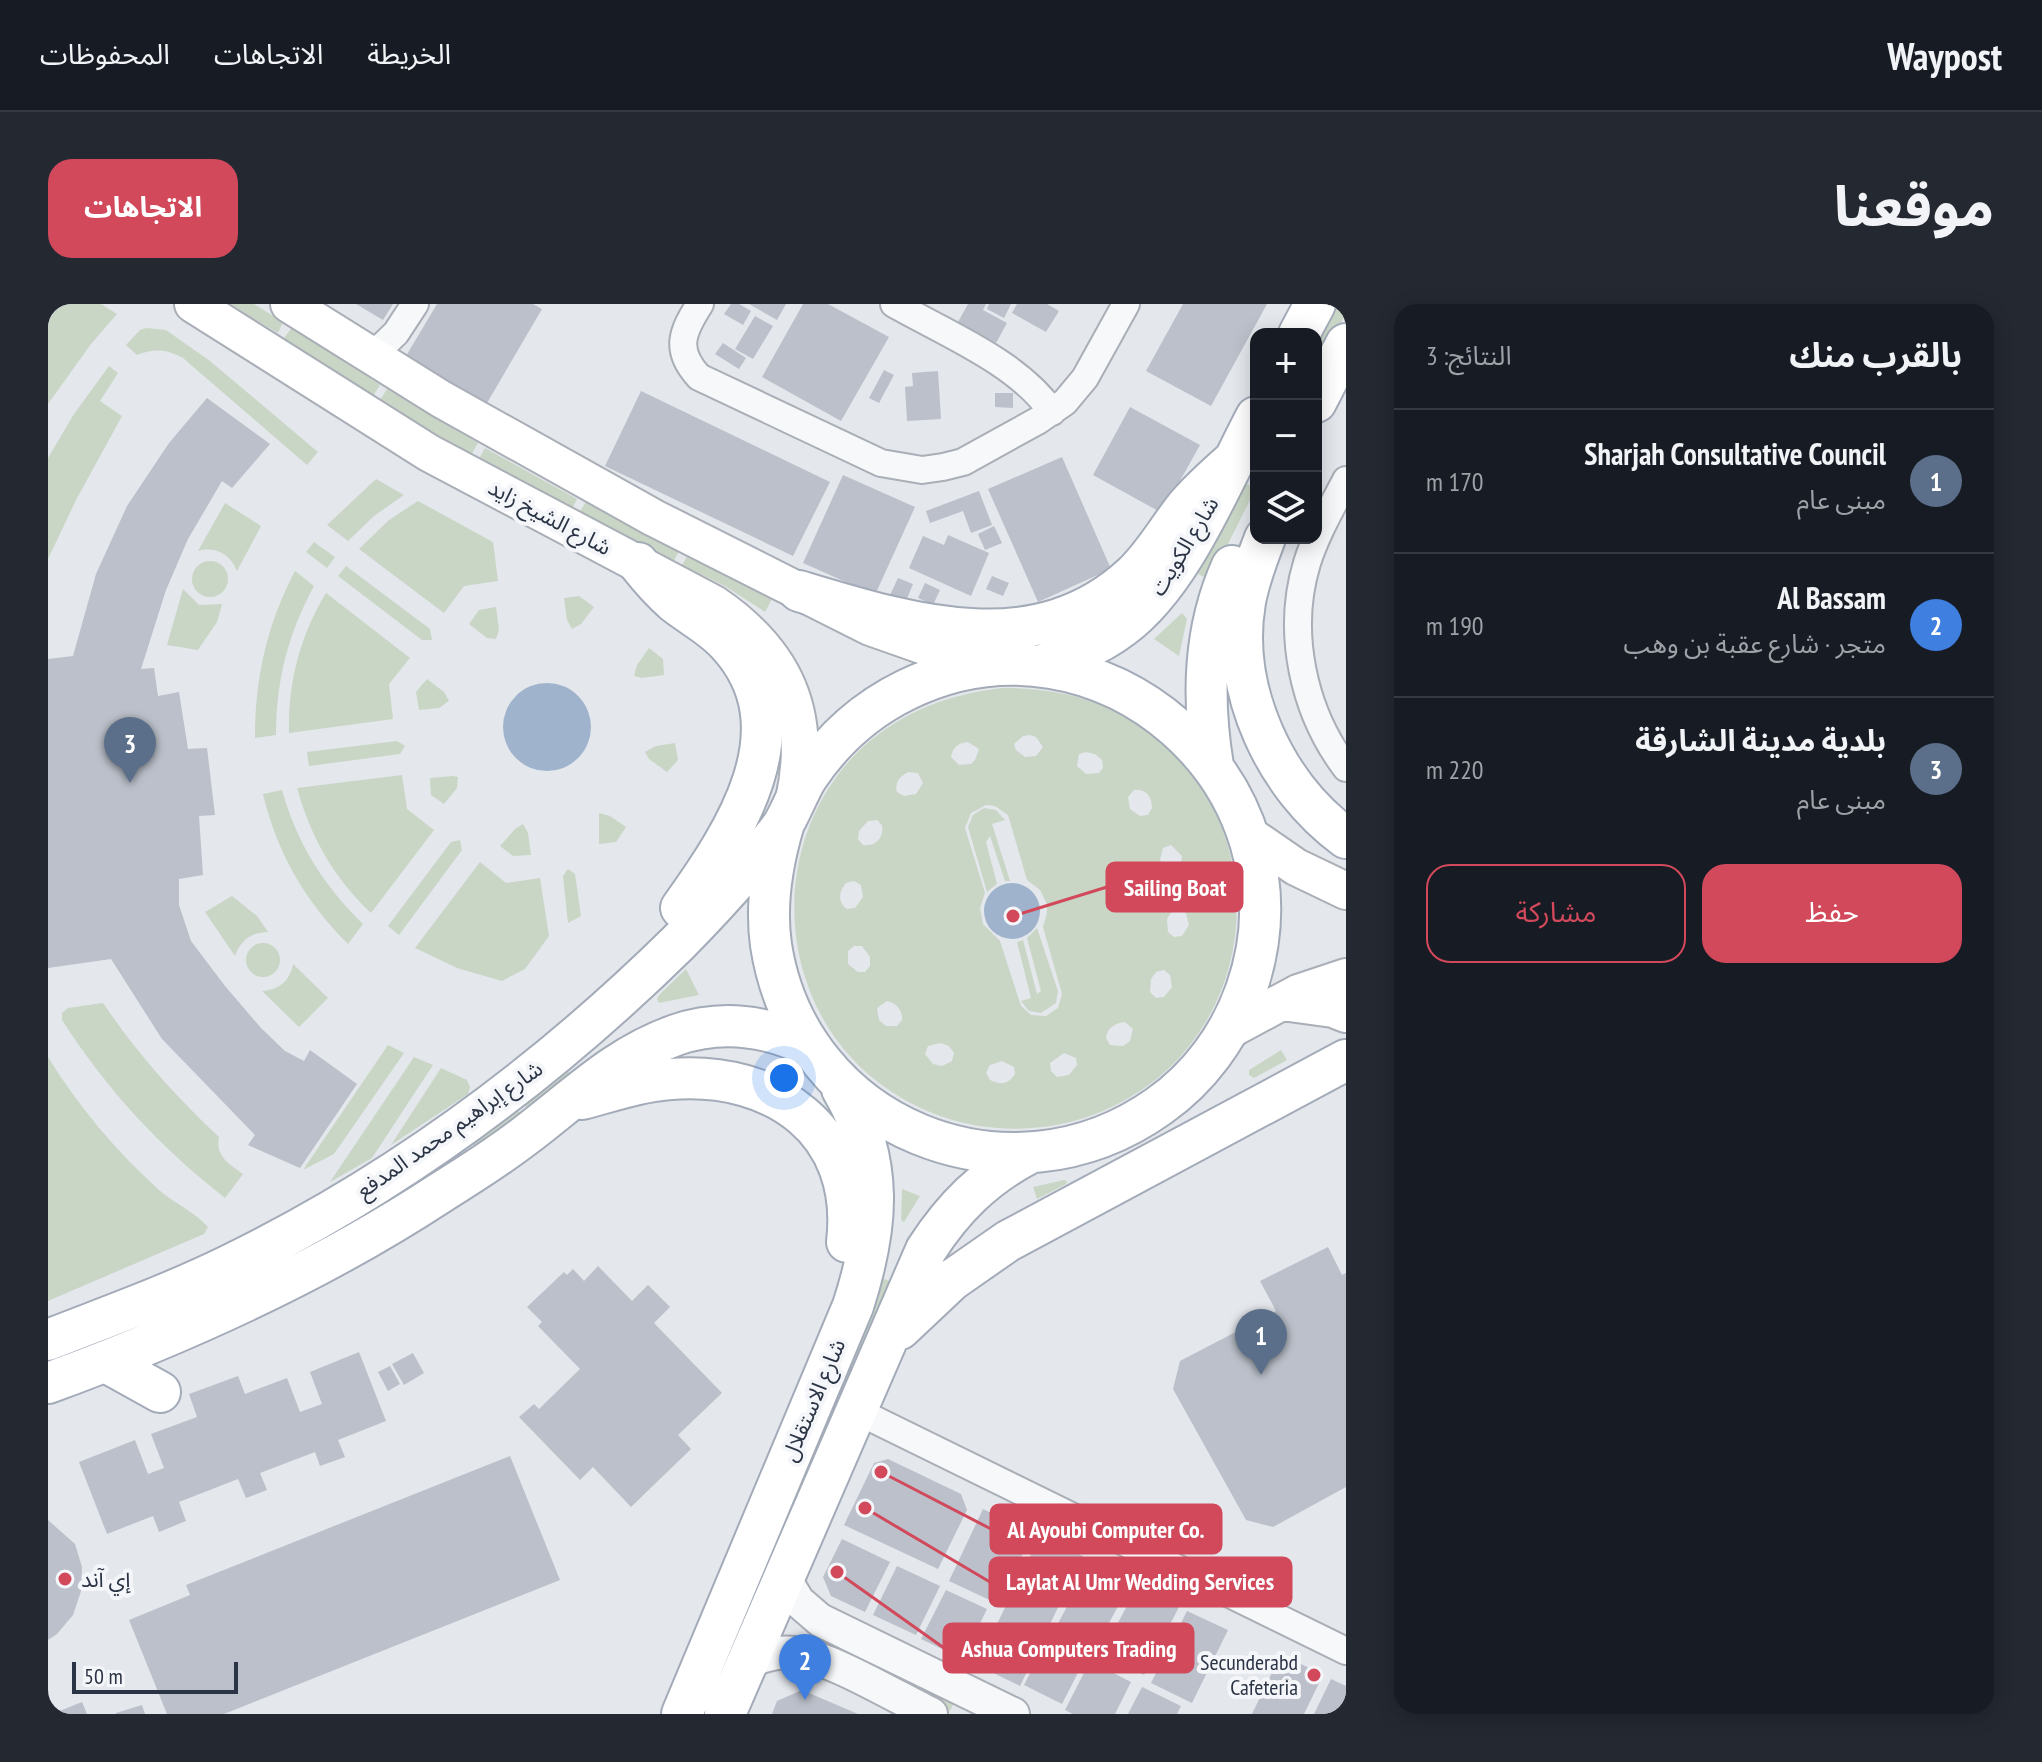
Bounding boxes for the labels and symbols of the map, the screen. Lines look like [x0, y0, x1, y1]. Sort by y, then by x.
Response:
street label: شارع الشيخ زايد [482, 473, 616, 564]
street label: شارع الكويت [1143, 491, 1227, 602]
pin: 3 [104, 717, 156, 783]
callout: Sailing Boat [1107, 863, 1242, 911]
text: Sailing Boat [1124, 872, 1226, 903]
street label: شارع إبراهيم محمد المدفع [350, 1054, 549, 1206]
your location [764, 1058, 804, 1098]
pin: 1 [1235, 1309, 1287, 1375]
street label: شارع الاستقلال [775, 1335, 854, 1467]
callout: Al Ayoubi Computer Co. [991, 1505, 1221, 1553]
text: Al Ayoubi Computer Co. [1006, 1514, 1205, 1545]
callout: Laylat Al Umr Wedding Services [990, 1558, 1291, 1606]
place label: إي آند [81, 1565, 131, 1596]
text: Laylat Al Umr Wedding Services [1006, 1566, 1274, 1597]
marker: إي آند [56, 1570, 74, 1588]
callout: Ashua Computers Trading [944, 1624, 1193, 1672]
text: Ashua Computers Trading [960, 1633, 1177, 1664]
pin: 2 [779, 1634, 831, 1700]
place label: Secunderabd Cafeteria [1200, 1648, 1298, 1701]
scale bar [72, 1658, 238, 1694]
marker: Secunderabd Cafeteria [1305, 1666, 1323, 1684]

